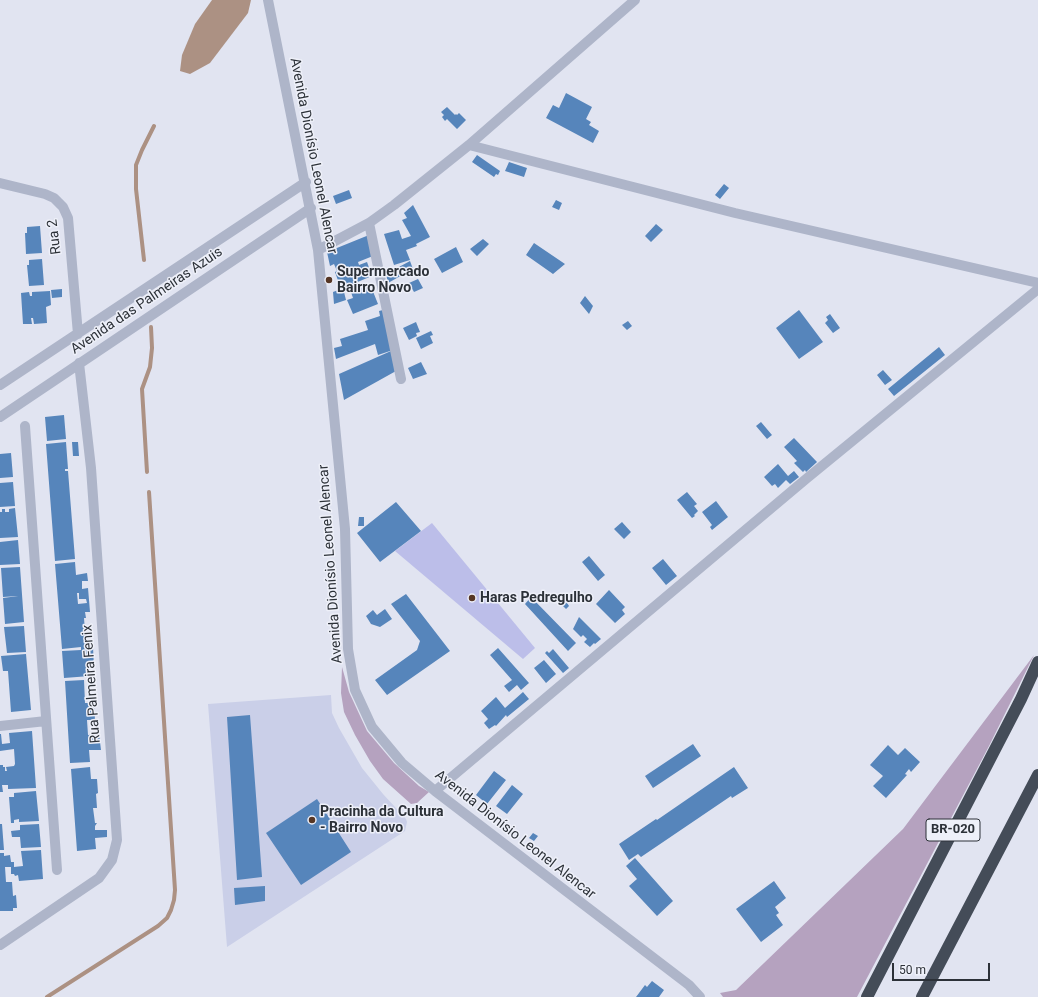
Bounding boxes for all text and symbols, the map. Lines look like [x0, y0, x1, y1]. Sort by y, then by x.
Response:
street label: Avenida Dionísio Leonel Alencar [286, 57, 340, 255]
street label: Rua 2 [45, 218, 65, 256]
street label: Avenida das Palmeiras Azuis [68, 244, 226, 358]
place label: Supermercado Bairro Novo [337, 264, 429, 296]
marker: Supermercado Bairro Novo [324, 275, 334, 285]
street label: Avenida Dionísio Leonel Alencar [316, 464, 346, 664]
place label: Haras Pedregulho [480, 590, 593, 606]
marker: Haras Pedregulho [467, 593, 477, 603]
street label: Rua Palmeira Fenix [79, 624, 105, 744]
street label: Avenida Dionísio Leonel Alencar [431, 767, 599, 903]
place label: Pracinha da Cultura - Bairro Novo [320, 804, 444, 836]
marker: Pracinha da Cultura - Bairro Novo [307, 815, 317, 825]
road number: BR-020 [926, 819, 980, 841]
scale bar [894, 955, 992, 981]
text: 50 m [899, 963, 926, 977]

